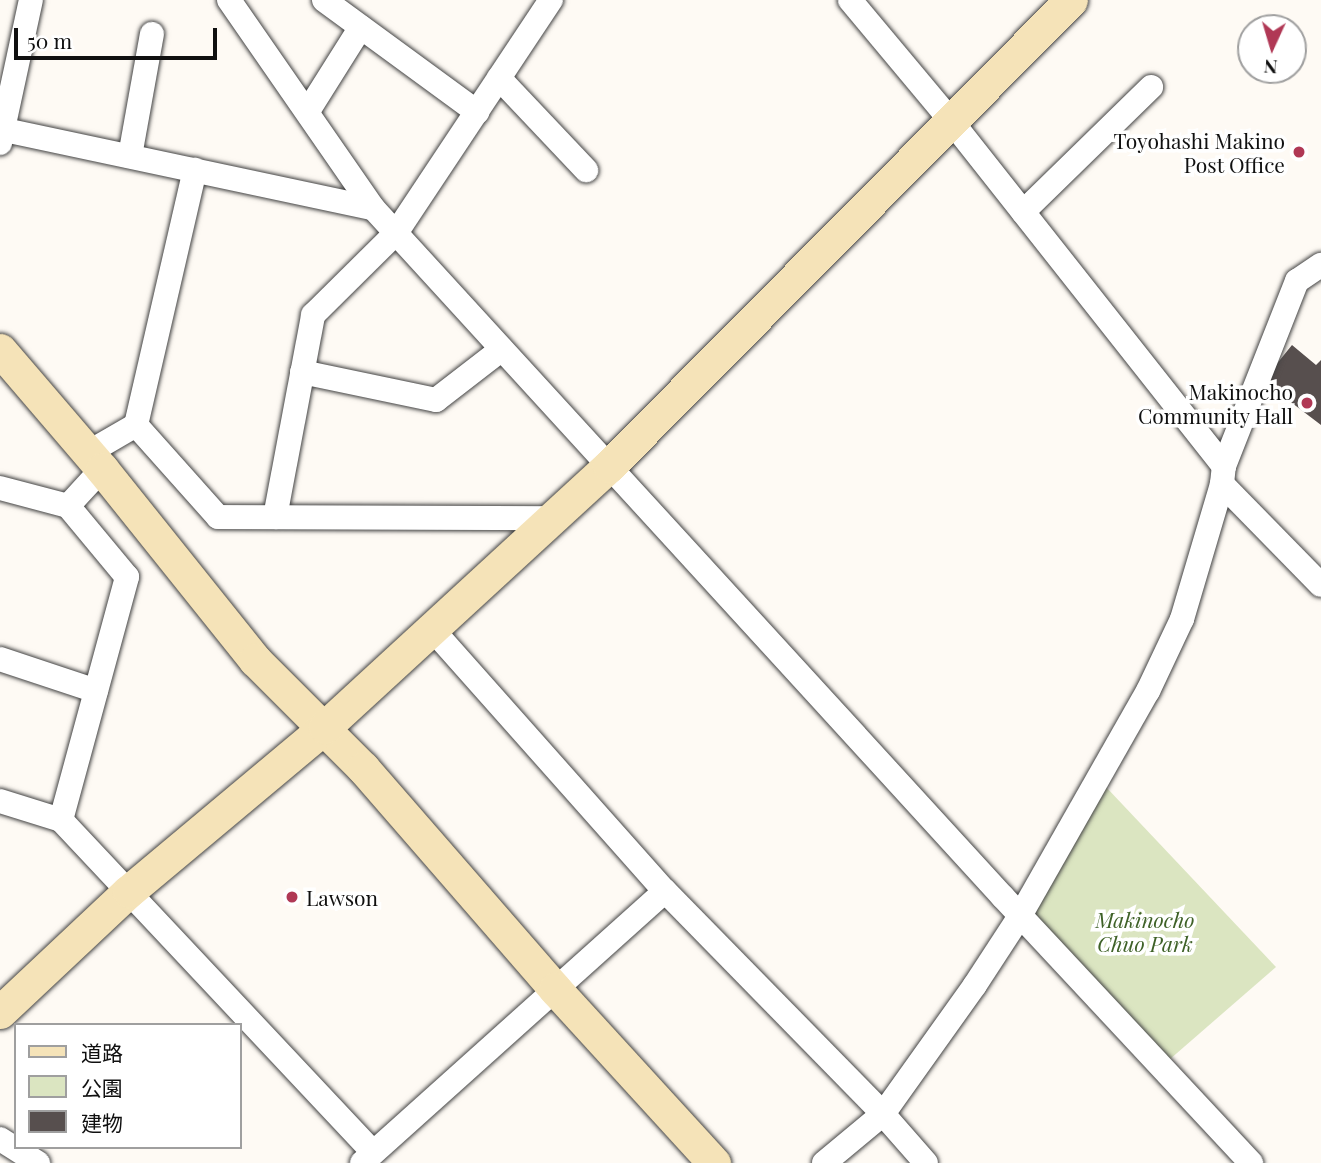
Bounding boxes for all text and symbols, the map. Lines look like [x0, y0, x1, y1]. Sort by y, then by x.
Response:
scale bar [18, 14, 220, 58]
north arrow [1237, 14, 1307, 84]
text: 50 m [27, 26, 72, 54]
text: N [1263, 55, 1278, 81]
place label: Toyohashi Makino Post Office [1114, 127, 1285, 177]
marker: Toyohashi Makino Post Office [1291, 144, 1307, 160]
place label: Makinocho Community Hall [1137, 378, 1293, 428]
marker: Makinocho Community Hall [1299, 395, 1315, 411]
place label: Lawson [306, 884, 378, 910]
marker: Lawson [284, 889, 300, 905]
park label: Makinocho Chuo Park [1096, 906, 1194, 956]
legend [14, 1023, 242, 1149]
text: 道路 [81, 1038, 123, 1066]
text: 公園 [81, 1073, 123, 1101]
text: 建物 [81, 1108, 123, 1136]

